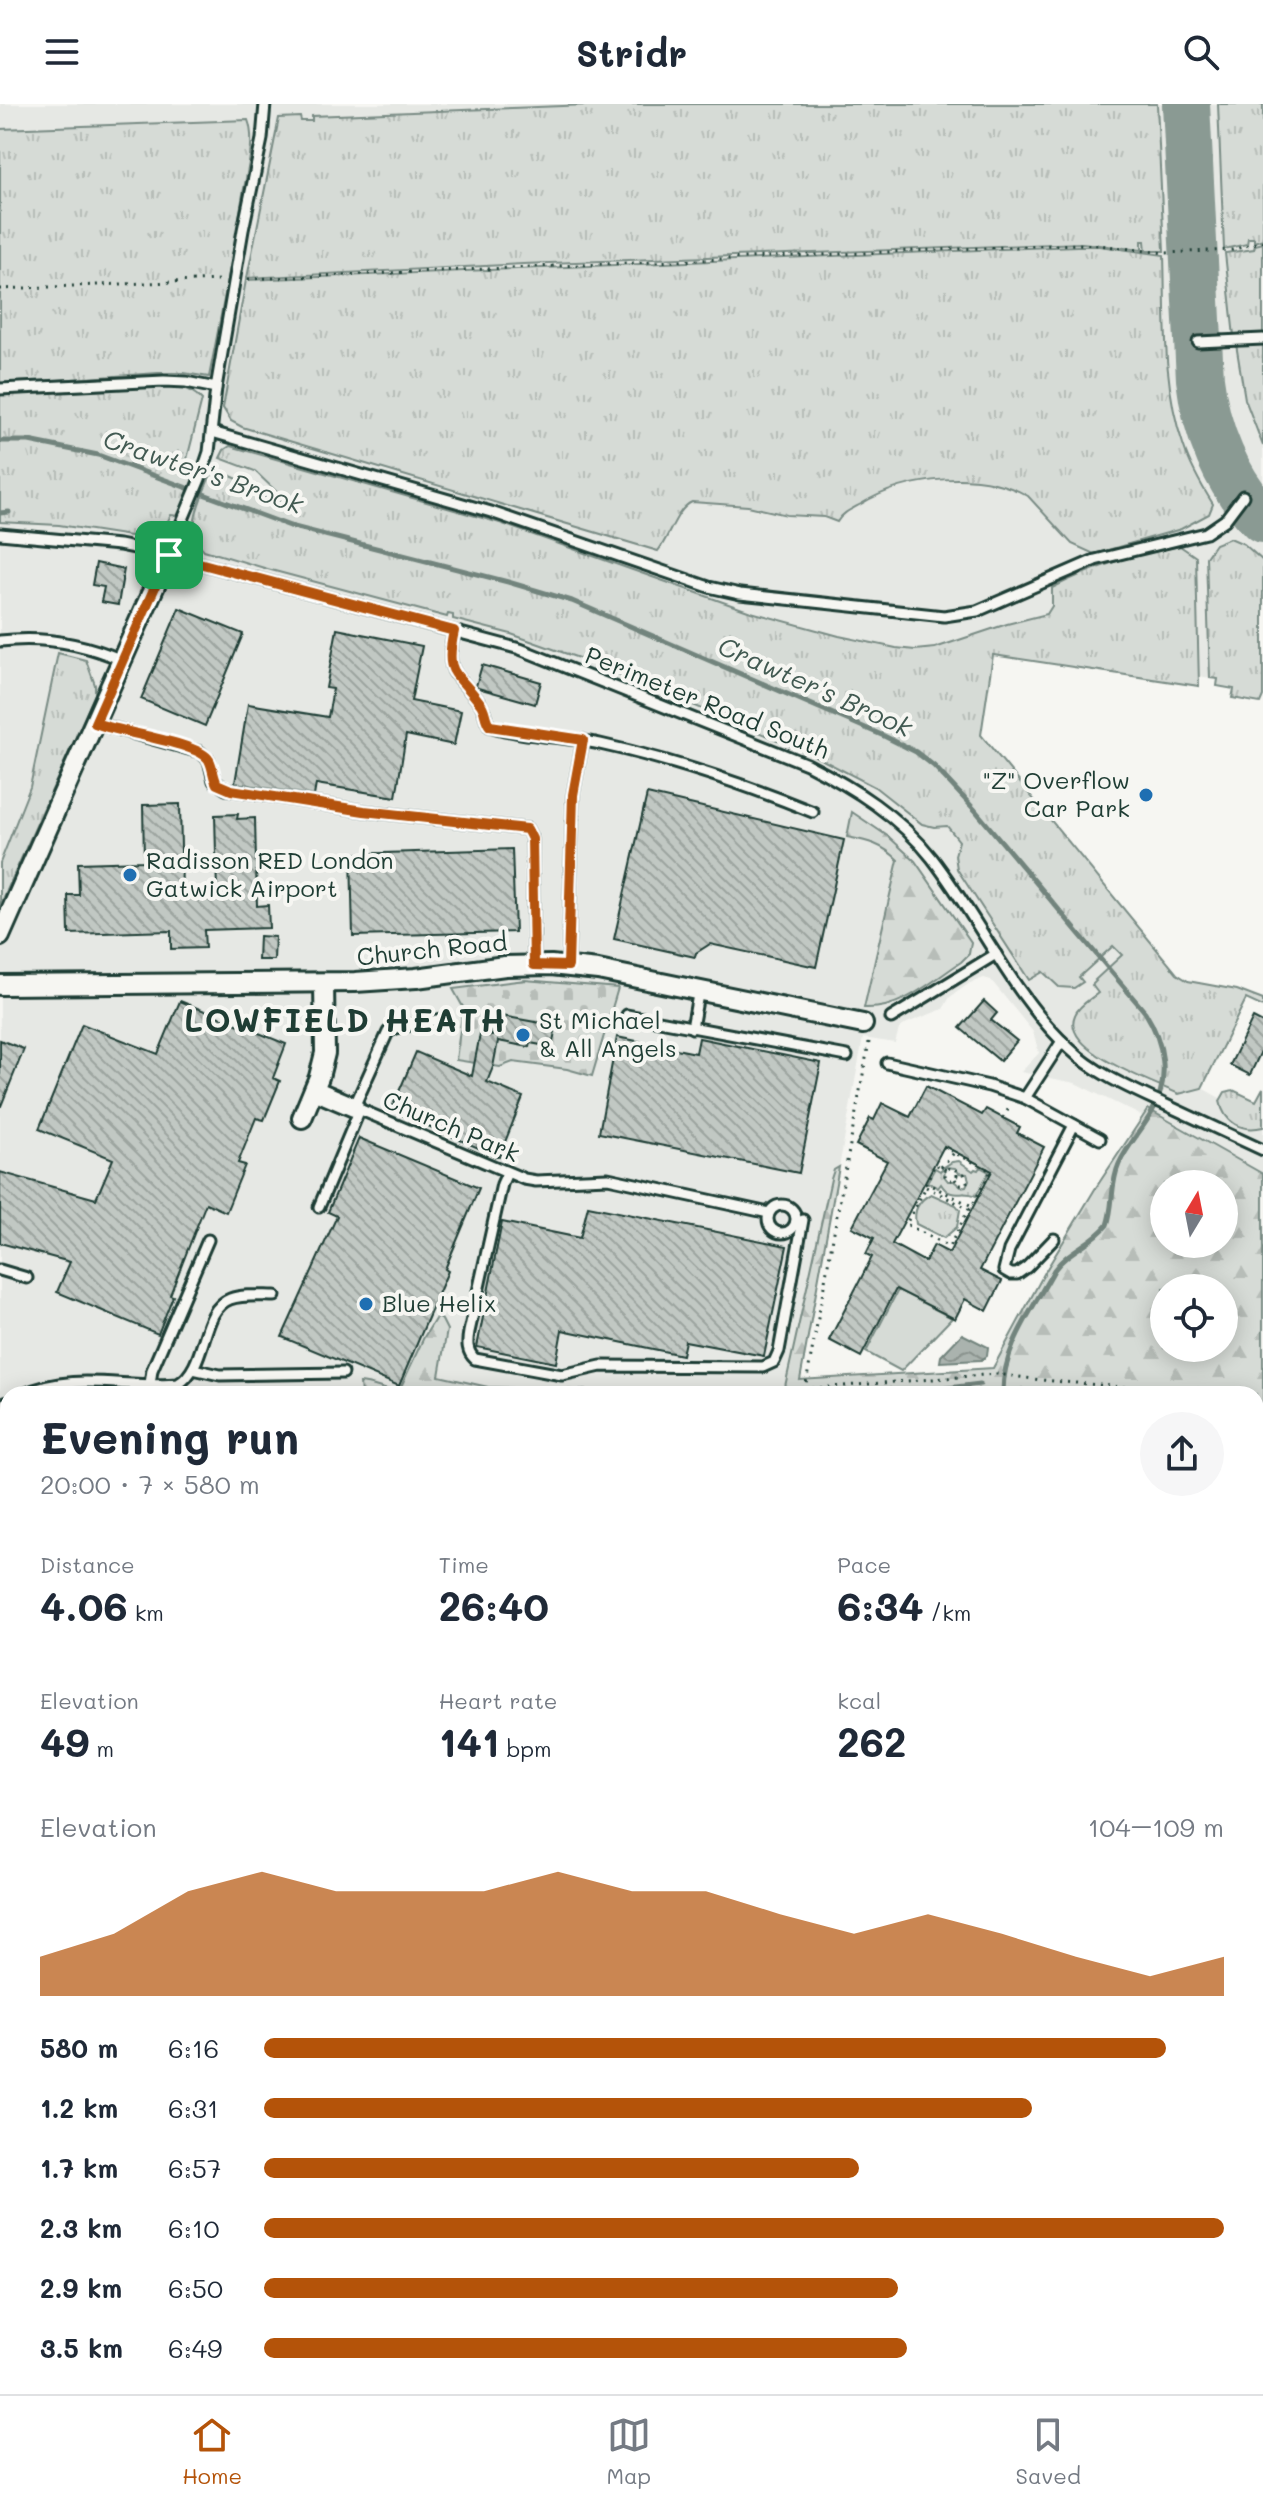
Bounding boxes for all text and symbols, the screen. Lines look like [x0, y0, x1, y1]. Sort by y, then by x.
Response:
text: Stridr [576, 29, 687, 76]
icon: menu [40, 30, 84, 74]
icon: search [1179, 30, 1223, 74]
water label: Crawter's Brook [99, 421, 309, 522]
pin [135, 521, 203, 589]
icon: arrive [147, 533, 191, 577]
water label: Crawter's Brook [713, 628, 919, 745]
street label: Perimeter Road South [581, 638, 834, 765]
place label: "Z" Overflow Car Park [982, 764, 1130, 823]
marker: "Z" Overflow Car Park [1137, 786, 1155, 804]
place label: Radisson RED London Gatwick Airport [146, 844, 394, 903]
marker: Radisson RED London Gatwick Airport [121, 866, 139, 884]
street label: Church Road [355, 925, 509, 972]
district label: LOWFIELD HEATH [184, 998, 508, 1040]
place label: St Michael & All Angels [539, 1004, 677, 1063]
marker: St Michael & All Angels [514, 1026, 532, 1044]
street label: Church Park [379, 1083, 525, 1168]
north arrow [1150, 1170, 1238, 1258]
map controls [1150, 1170, 1238, 1362]
button: locate [1150, 1274, 1238, 1362]
place label: Blue Helix [382, 1287, 496, 1318]
marker: Blue Helix [357, 1295, 375, 1313]
text: Evening run [40, 1408, 299, 1465]
button: share [1140, 1412, 1224, 1496]
text: 20:00 · 7 × 580 m [40, 1467, 260, 1501]
text: Distance [40, 1550, 135, 1579]
text: Time [439, 1550, 489, 1579]
text: Pace [837, 1550, 891, 1579]
text: 4.06 [40, 1579, 128, 1631]
text: 26:40 [439, 1579, 549, 1631]
text: 6:34 [837, 1579, 924, 1631]
text: km [128, 1598, 164, 1627]
text: /km [924, 1598, 971, 1627]
text: Elevation [40, 1686, 139, 1715]
text: Heart rate [439, 1686, 557, 1715]
text: kcal [837, 1686, 881, 1715]
text: 49 [40, 1715, 89, 1767]
text: 141 [439, 1715, 499, 1767]
text: 262 [837, 1715, 906, 1767]
text: m [89, 1734, 114, 1763]
text: bpm [499, 1734, 552, 1763]
text: Elevation [40, 1810, 157, 1844]
text: 104–109 m [1088, 1810, 1224, 1844]
text: 580 m [40, 2031, 118, 2065]
text: 6:16 [168, 2031, 219, 2065]
text: 1.2 km [40, 2091, 118, 2125]
text: 6:31 [168, 2091, 219, 2125]
text: 1.7 km [40, 2151, 118, 2185]
text: 6:57 [168, 2151, 221, 2185]
text: 2.3 km [40, 2211, 122, 2245]
text: 6:10 [168, 2211, 219, 2245]
text: 2.9 km [40, 2271, 122, 2305]
text: 6:50 [168, 2271, 223, 2305]
text: 3.5 km [40, 2331, 123, 2365]
text: 6:49 [168, 2331, 222, 2365]
tab: Home [182, 2413, 242, 2490]
tab: Map [606, 2413, 651, 2490]
tab: Saved [1016, 2413, 1081, 2490]

